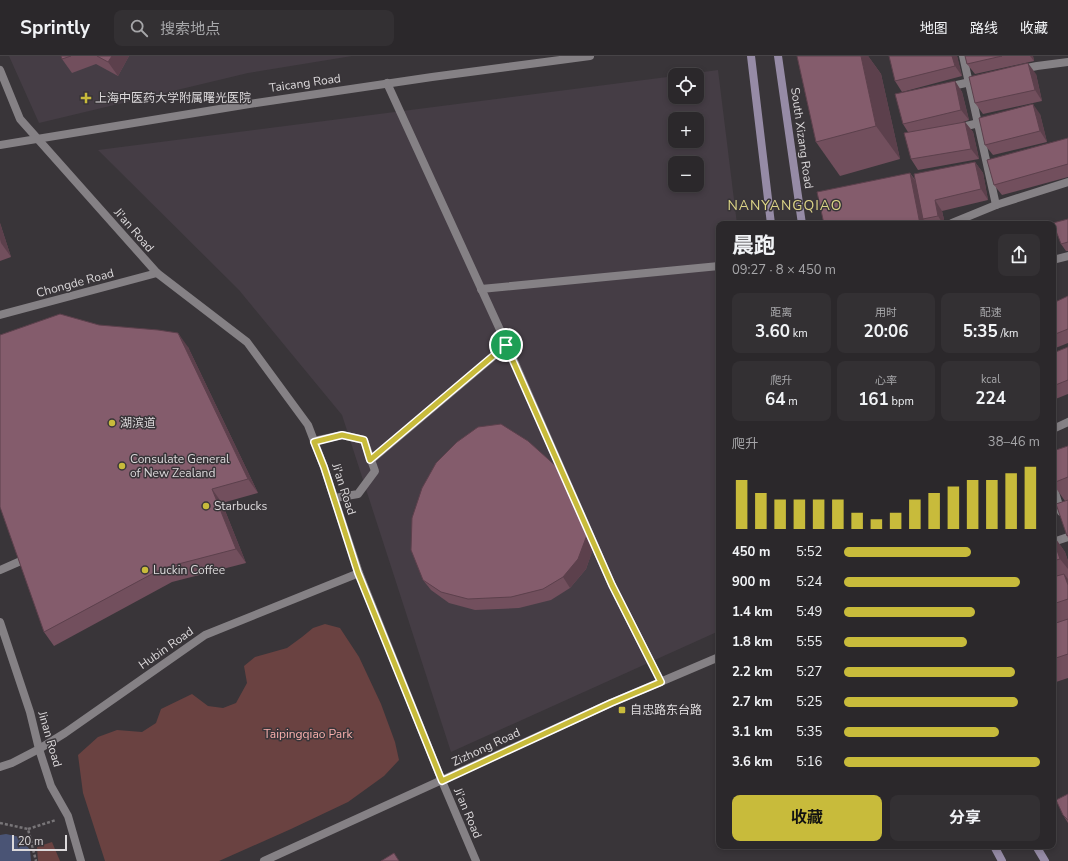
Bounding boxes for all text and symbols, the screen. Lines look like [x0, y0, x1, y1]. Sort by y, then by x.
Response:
search box [114, 10, 394, 46]
text: Sprintly [20, 15, 90, 41]
icon: search [128, 17, 150, 39]
text: 搜索地点 [160, 19, 220, 39]
text: 地图 [920, 19, 948, 38]
text: 路线 [970, 19, 998, 38]
text: 收藏 [1020, 19, 1048, 38]
map controls [668, 68, 704, 192]
button: locate [668, 68, 704, 104]
street label: Taicang Road [268, 70, 342, 96]
street label: South Xizang Road [787, 86, 817, 190]
place label: 上海中医药大学附属曙光医院 [95, 90, 251, 106]
marker: 上海中医药大学附属曙光医院 [80, 92, 92, 104]
button: + [668, 112, 704, 148]
button: − [668, 156, 704, 192]
district label: NANYANGQIAO [727, 196, 843, 215]
street label: Ji'an Road [110, 204, 158, 255]
text: 晨跑 [732, 231, 776, 261]
button: share [998, 234, 1040, 276]
text: 09:27 · 8 × 450 m [732, 261, 836, 279]
street label: Chongde Road [34, 265, 116, 301]
text: 距离 [770, 305, 792, 320]
text: 用时 [875, 305, 897, 320]
text: 配速 [980, 305, 1002, 320]
text: 3.60 [755, 320, 790, 343]
text: 20:06 [863, 320, 909, 343]
text: 5:35 [963, 320, 998, 343]
text: km [790, 326, 808, 341]
text: /km [998, 326, 1018, 341]
pin [489, 328, 523, 362]
icon: arrive [495, 334, 517, 356]
text: kcal [981, 372, 1000, 387]
text: 爬升 [770, 373, 792, 388]
text: 心率 [875, 373, 897, 388]
text: 224 [975, 387, 1006, 410]
text: 64 [765, 388, 785, 411]
text: 161 [858, 388, 889, 411]
text: m [785, 394, 798, 409]
text: bpm [889, 394, 914, 409]
place label: 湖滨道 [120, 415, 156, 431]
marker: 湖滨道 [107, 418, 117, 428]
text: 38–46 m [988, 433, 1040, 451]
text: 爬升 [732, 435, 758, 453]
place label: Consulate General of New Zealand [130, 451, 230, 481]
street label: Ji'an Road [328, 460, 360, 517]
marker: Consulate General of New Zealand [117, 461, 127, 471]
place label: Starbucks [214, 498, 267, 514]
marker: Starbucks [201, 501, 211, 511]
text: 450 m [732, 543, 770, 561]
text: 5:52 [796, 543, 822, 561]
place label: Luckin Coffee [153, 562, 225, 578]
marker: Luckin Coffee [140, 565, 150, 575]
text: 900 m [732, 573, 770, 591]
text: 5:24 [796, 573, 822, 591]
text: 1.4 km [732, 603, 773, 621]
text: 5:49 [796, 603, 822, 621]
street label: Hubin Road [135, 623, 197, 673]
text: 1.8 km [732, 633, 773, 651]
text: 5:55 [796, 633, 822, 651]
text: 2.2 km [732, 663, 773, 681]
text: 5:27 [796, 663, 822, 681]
text: 2.7 km [732, 693, 773, 711]
text: 5:25 [796, 693, 822, 711]
place label: 自忠路东台路 [630, 702, 702, 718]
marker: 自忠路东台路 [617, 705, 627, 715]
street label: Jinan Road [34, 708, 66, 769]
text: 3.1 km [732, 723, 773, 741]
text: 5:35 [796, 723, 822, 741]
street label: Zizhong Road [449, 724, 523, 770]
park label: Taipingqiao Park [264, 726, 353, 742]
text: 3.6 km [732, 753, 773, 771]
text: 5:16 [796, 753, 822, 771]
street label: Ji'an Road [450, 784, 486, 841]
button: 收藏 [732, 795, 882, 841]
button: 分享 [890, 795, 1040, 841]
scale bar [12, 833, 67, 852]
text: 20 m [18, 834, 43, 849]

